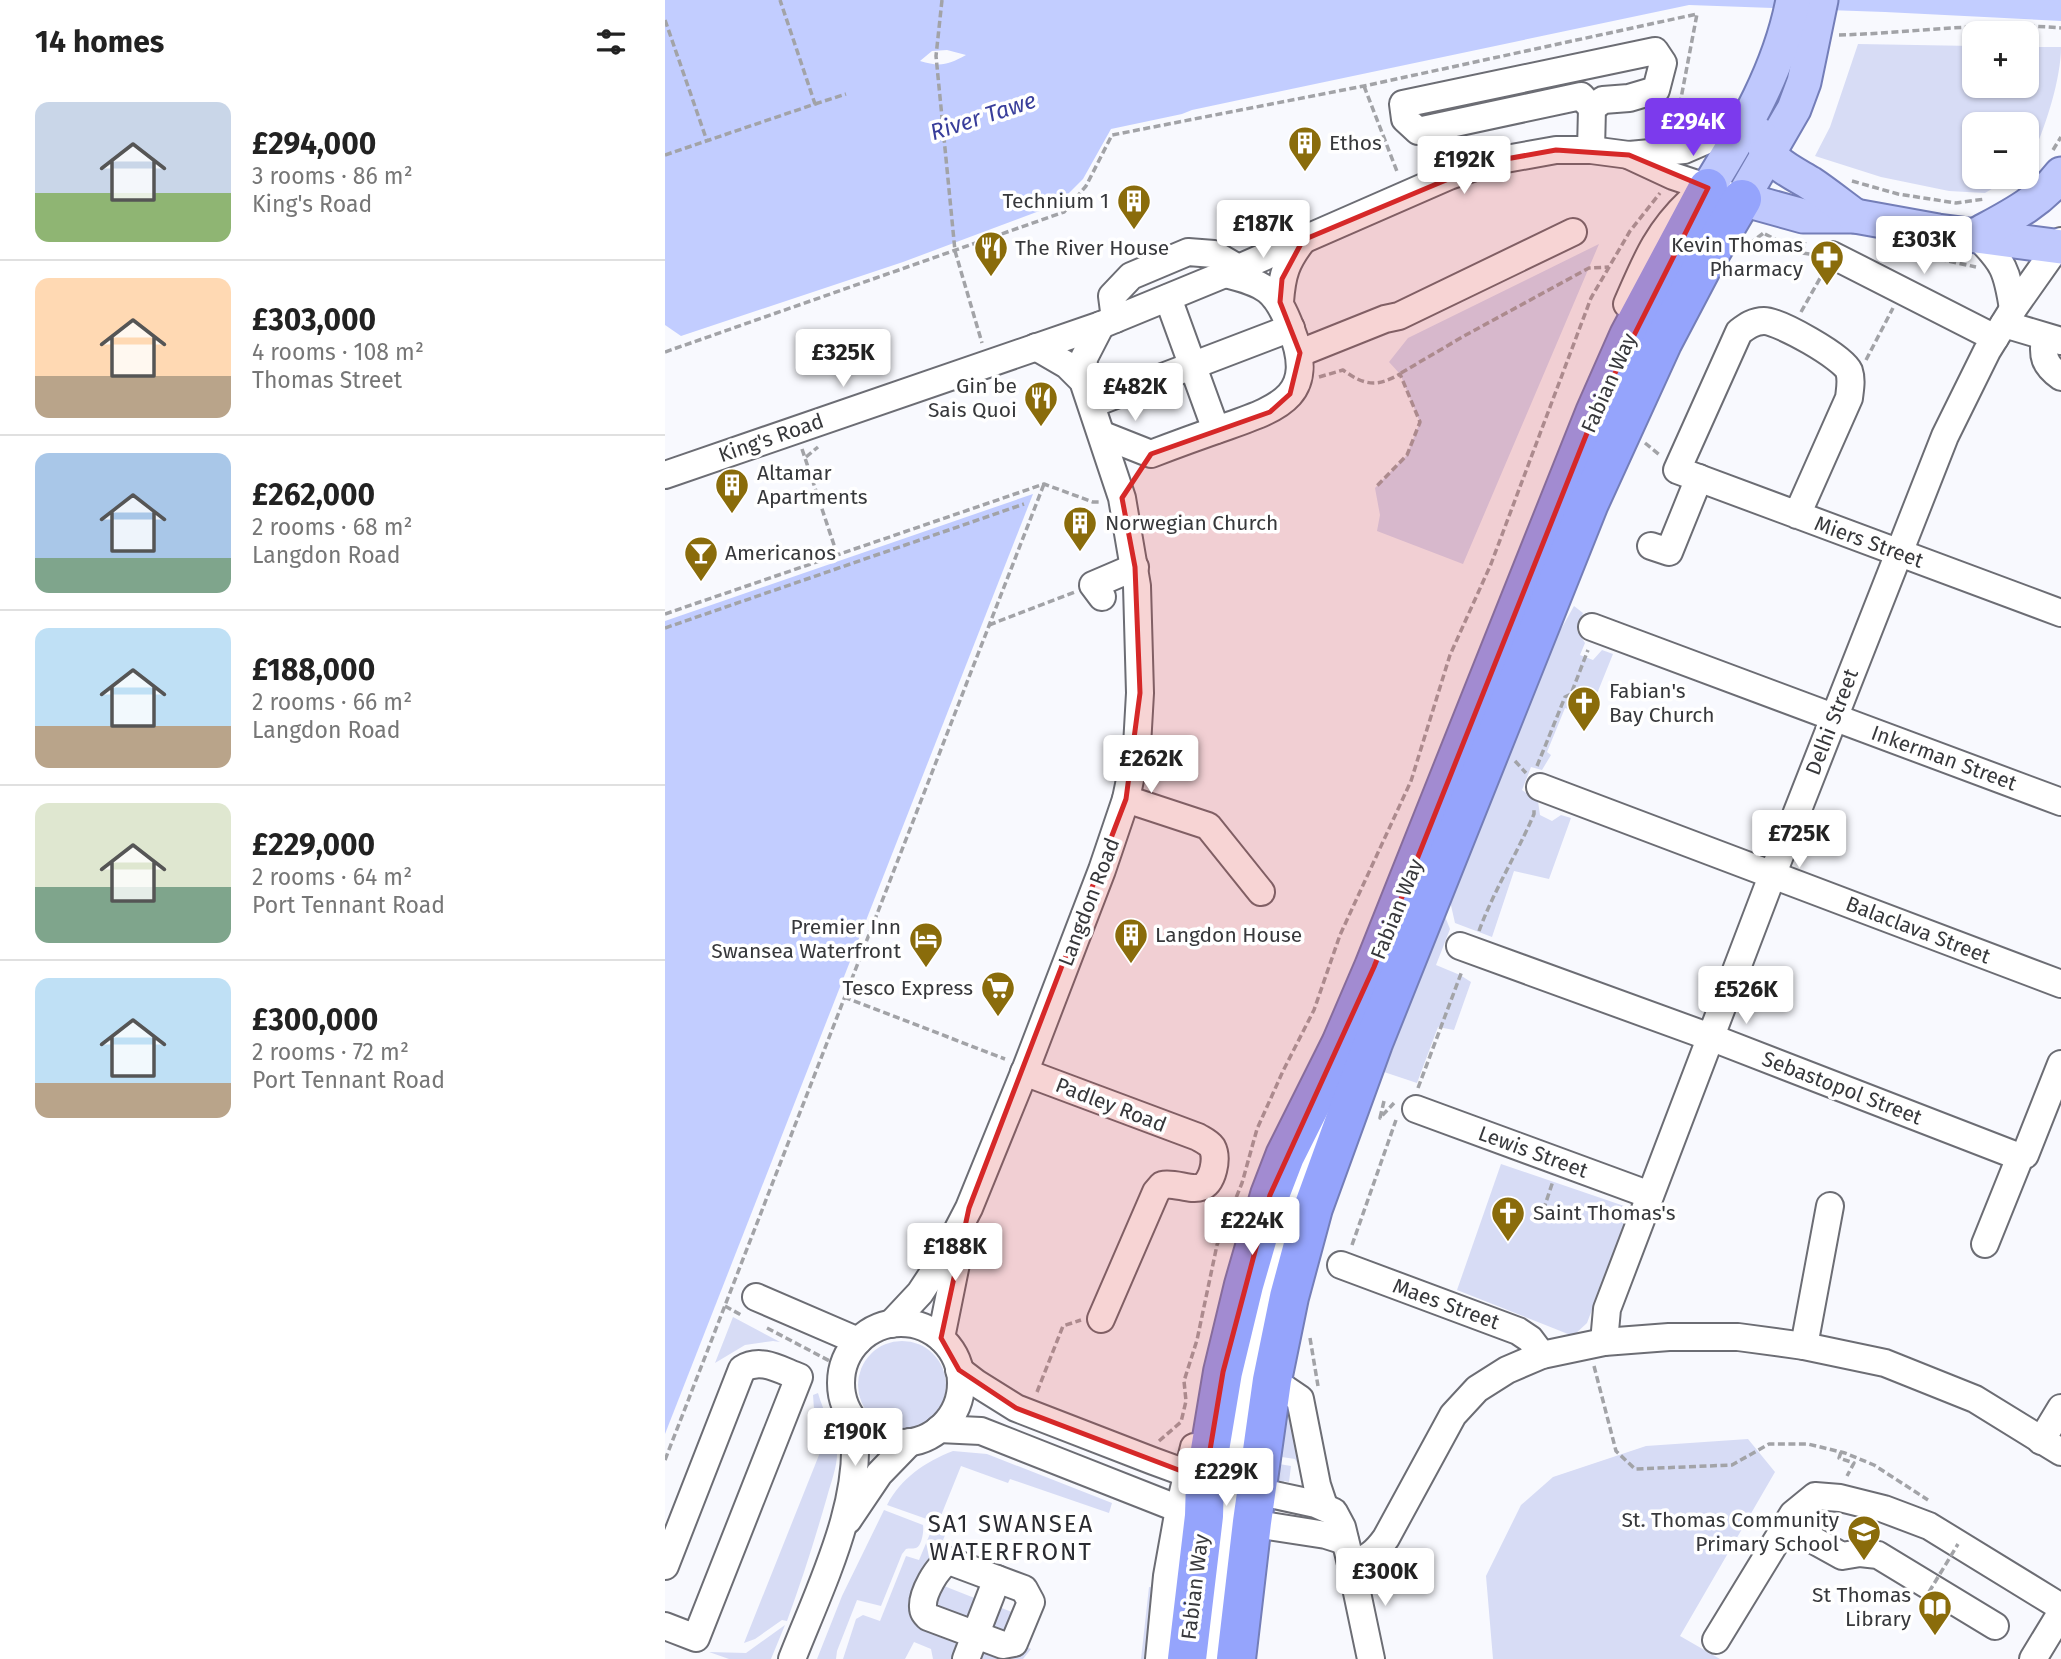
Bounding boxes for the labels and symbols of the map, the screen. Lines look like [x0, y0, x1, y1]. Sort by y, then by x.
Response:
water label: River Tawe [926, 86, 1040, 146]
pin: £294K [1644, 99, 1742, 158]
building icon: Ethos [1286, 124, 1324, 173]
place label: Ethos [1329, 130, 1382, 156]
pin: £192K [1415, 136, 1513, 196]
building icon: Technium 1 [1115, 182, 1153, 231]
place label: Technium 1 [1002, 188, 1109, 214]
pin: £187K [1214, 201, 1312, 260]
pin: £303K [1875, 216, 1973, 276]
restaurant icon: The River House [972, 229, 1010, 278]
place label: Kevin Thomas Pharmacy [1671, 232, 1804, 282]
place label: The River House [1015, 235, 1169, 261]
pharmacy icon: Kevin Thomas Pharmacy [1808, 238, 1846, 287]
street label: Fabian Way [1576, 329, 1643, 437]
pin: £325K [794, 330, 892, 389]
pin: £482K [1086, 364, 1184, 423]
place label: Gin be Sais Quoi [928, 373, 1017, 423]
restaurant icon: Gin be Sais Quoi [1022, 379, 1060, 428]
street label: King's Road [715, 408, 827, 468]
place label: Altamar Apartments [757, 460, 868, 510]
building icon: Altamar Apartments [713, 466, 751, 515]
building icon: Norwegian Church [1061, 504, 1099, 553]
place label: Norwegian Church [1105, 510, 1278, 536]
street label: Miers Street [1811, 510, 1927, 574]
bar icon: Americanos [682, 534, 720, 583]
place label: Americanos [725, 540, 836, 566]
street label: Delhi Street [1800, 665, 1864, 779]
place label: Fabian's Bay Church [1609, 678, 1715, 728]
church icon: Fabian's Bay Church [1565, 684, 1603, 733]
street label: Inkerman Street [1868, 720, 2021, 797]
pin: £262K [1102, 736, 1200, 795]
pin: £725K [1750, 810, 1848, 870]
street label: Langdon Road [1053, 834, 1125, 970]
street label: Fabian Way [1365, 854, 1429, 963]
street label: Balaclava Street [1842, 891, 1994, 970]
place label: Premier Inn Swansea Waterfront [711, 914, 901, 964]
building icon: Langdon House [1112, 916, 1150, 965]
hotel icon: Premier Inn Swansea Waterfront [907, 920, 945, 969]
place label: Langdon House [1155, 922, 1302, 948]
pin: £526K [1697, 967, 1795, 1026]
supermarket icon: Tesco Express [979, 969, 1017, 1018]
place label: Tesco Express [842, 975, 973, 1001]
street label: Sebastopol Street [1758, 1046, 1926, 1131]
street label: Padley Road [1052, 1072, 1170, 1138]
street label: Lewis Street [1475, 1120, 1592, 1184]
church icon: Saint Thomas's [1489, 1194, 1527, 1243]
pin: £224K [1203, 1198, 1301, 1257]
place label: Saint Thomas's [1533, 1200, 1676, 1226]
pin: £188K [906, 1224, 1004, 1283]
street label: Maes Street [1389, 1273, 1503, 1335]
pin: £190K [806, 1408, 904, 1468]
pin: £229K [1177, 1448, 1275, 1508]
place label: St. Thomas Community Primary School [1621, 1507, 1840, 1557]
district label: SA1 SWANSEA WATERFRONT [928, 1510, 1094, 1566]
school or university icon: St. Thomas Community Primary School [1845, 1513, 1883, 1562]
street label: Fabian Way [1176, 1532, 1214, 1641]
pin: £300K [1336, 1548, 1434, 1608]
place label: St Thomas Library [1812, 1582, 1912, 1632]
library icon: St Thomas Library [1916, 1588, 1954, 1637]

